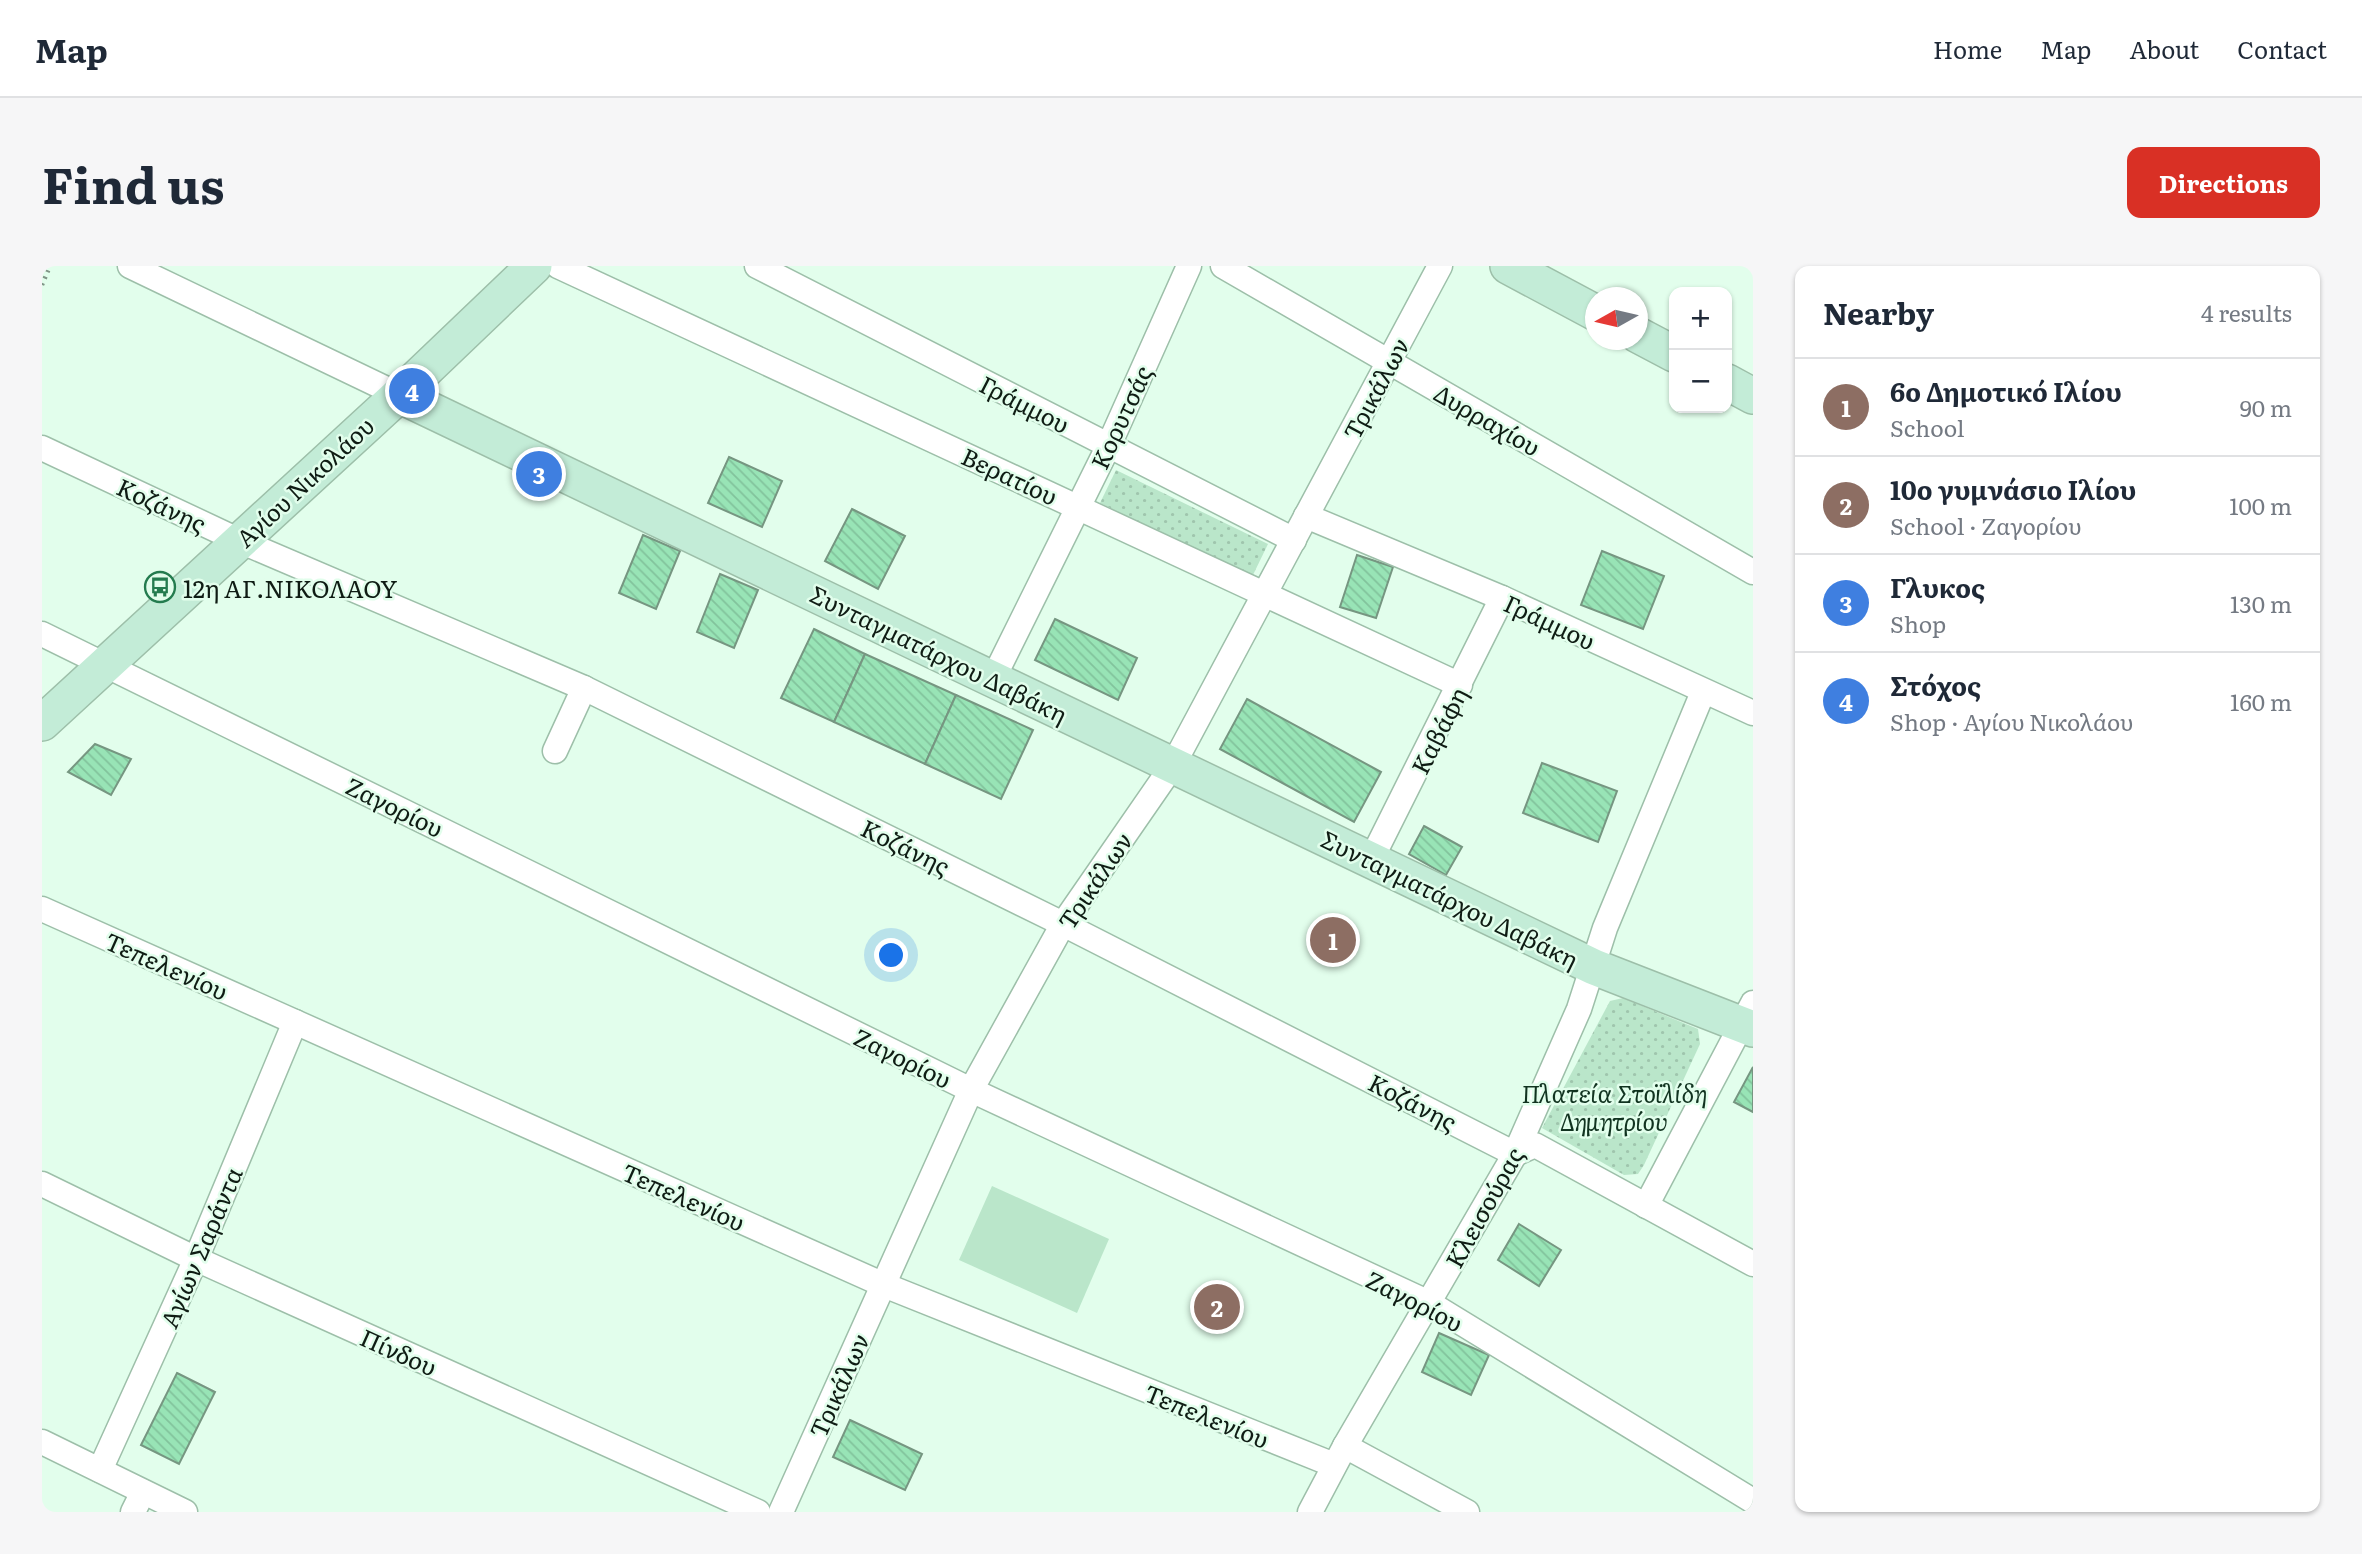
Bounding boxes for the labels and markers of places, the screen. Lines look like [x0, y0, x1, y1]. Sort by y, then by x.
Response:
pin: 4 [389, 365, 435, 417]
pin: 3 [516, 448, 562, 500]
bus stop icon: 12η ΑΓ.ΝΙΚΟΛΑΟΥ [143, 570, 177, 604]
place label: 12η ΑΓ.ΝΙΚΟΛΑΟΥ [183, 570, 397, 605]
pin: 1 [1310, 914, 1356, 966]
pin: 2 [1194, 1281, 1240, 1333]

